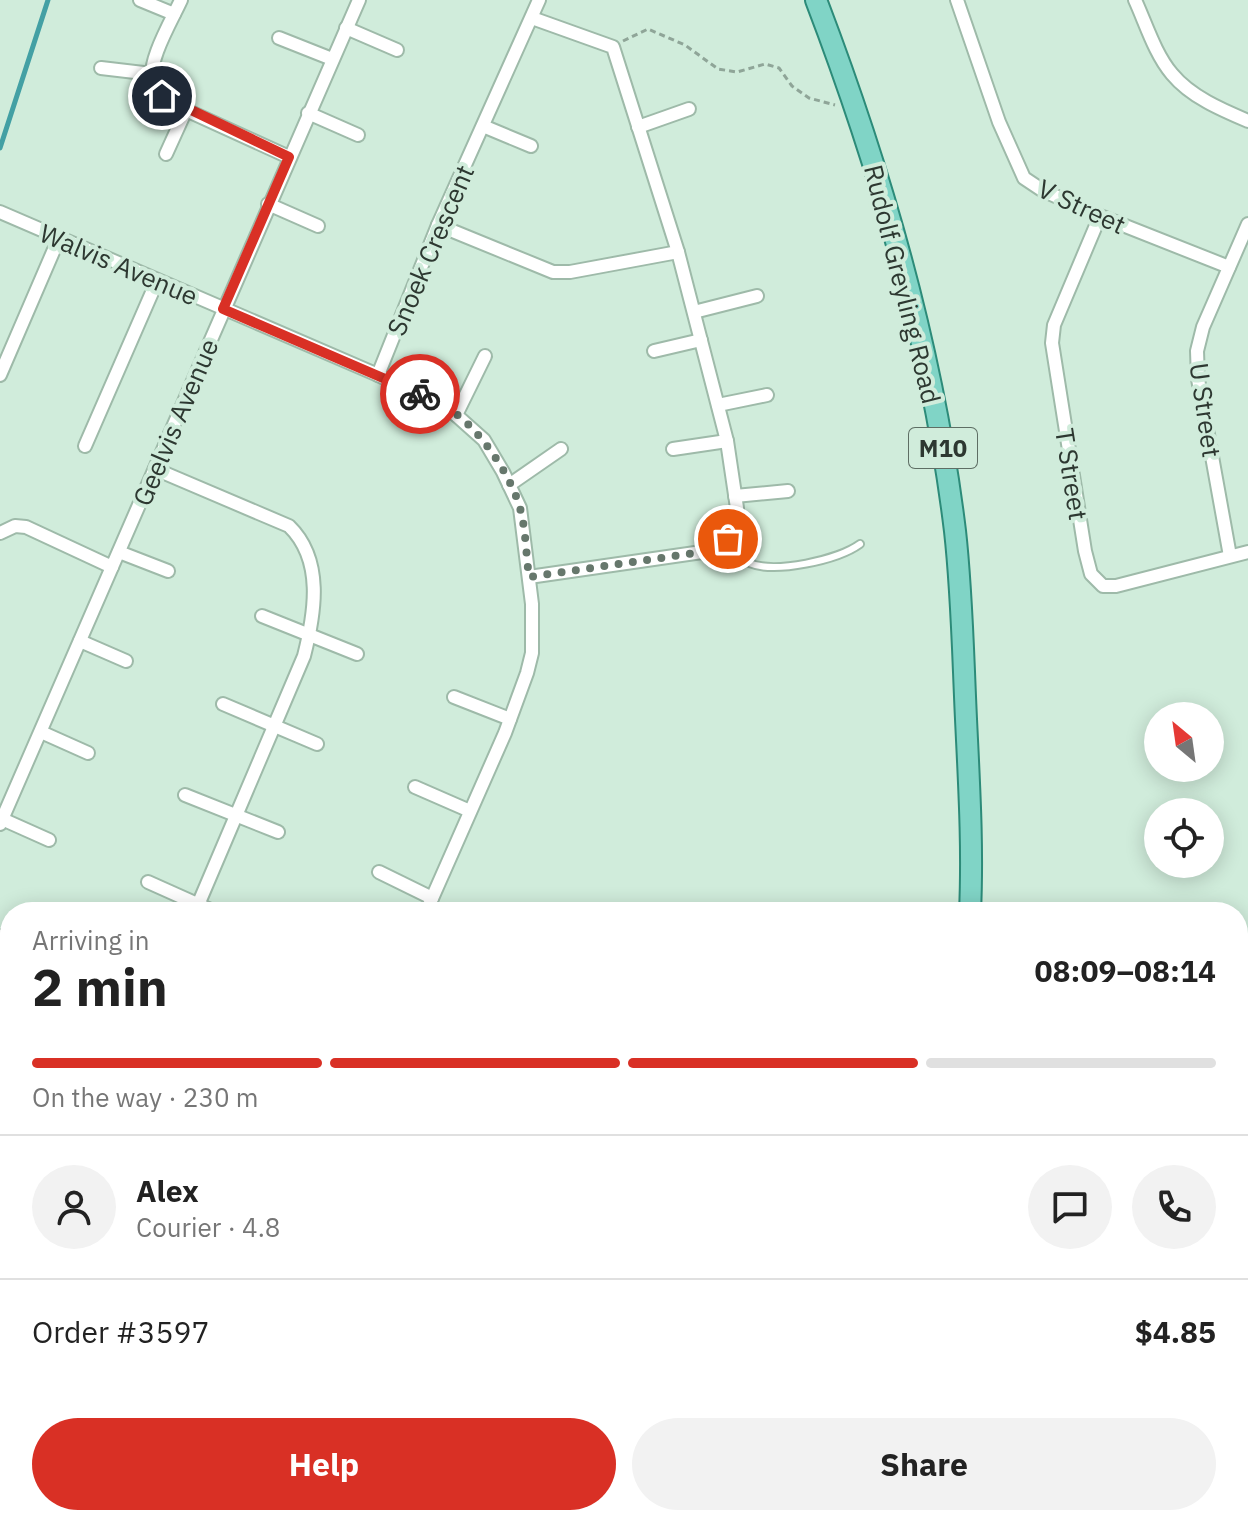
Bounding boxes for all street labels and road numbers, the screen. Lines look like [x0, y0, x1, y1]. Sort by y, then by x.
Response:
street label: Snoek Crescent [379, 160, 481, 340]
street label: Rudolf Greyling Road [857, 161, 949, 407]
street label: V Street [1033, 171, 1131, 241]
street label: Walvis Avenue [35, 215, 203, 313]
street label: Geelvis Avenue [125, 333, 225, 511]
street label: U Street [1183, 361, 1229, 459]
street label: T Street [1048, 426, 1096, 522]
road number: M10 [909, 428, 977, 468]

